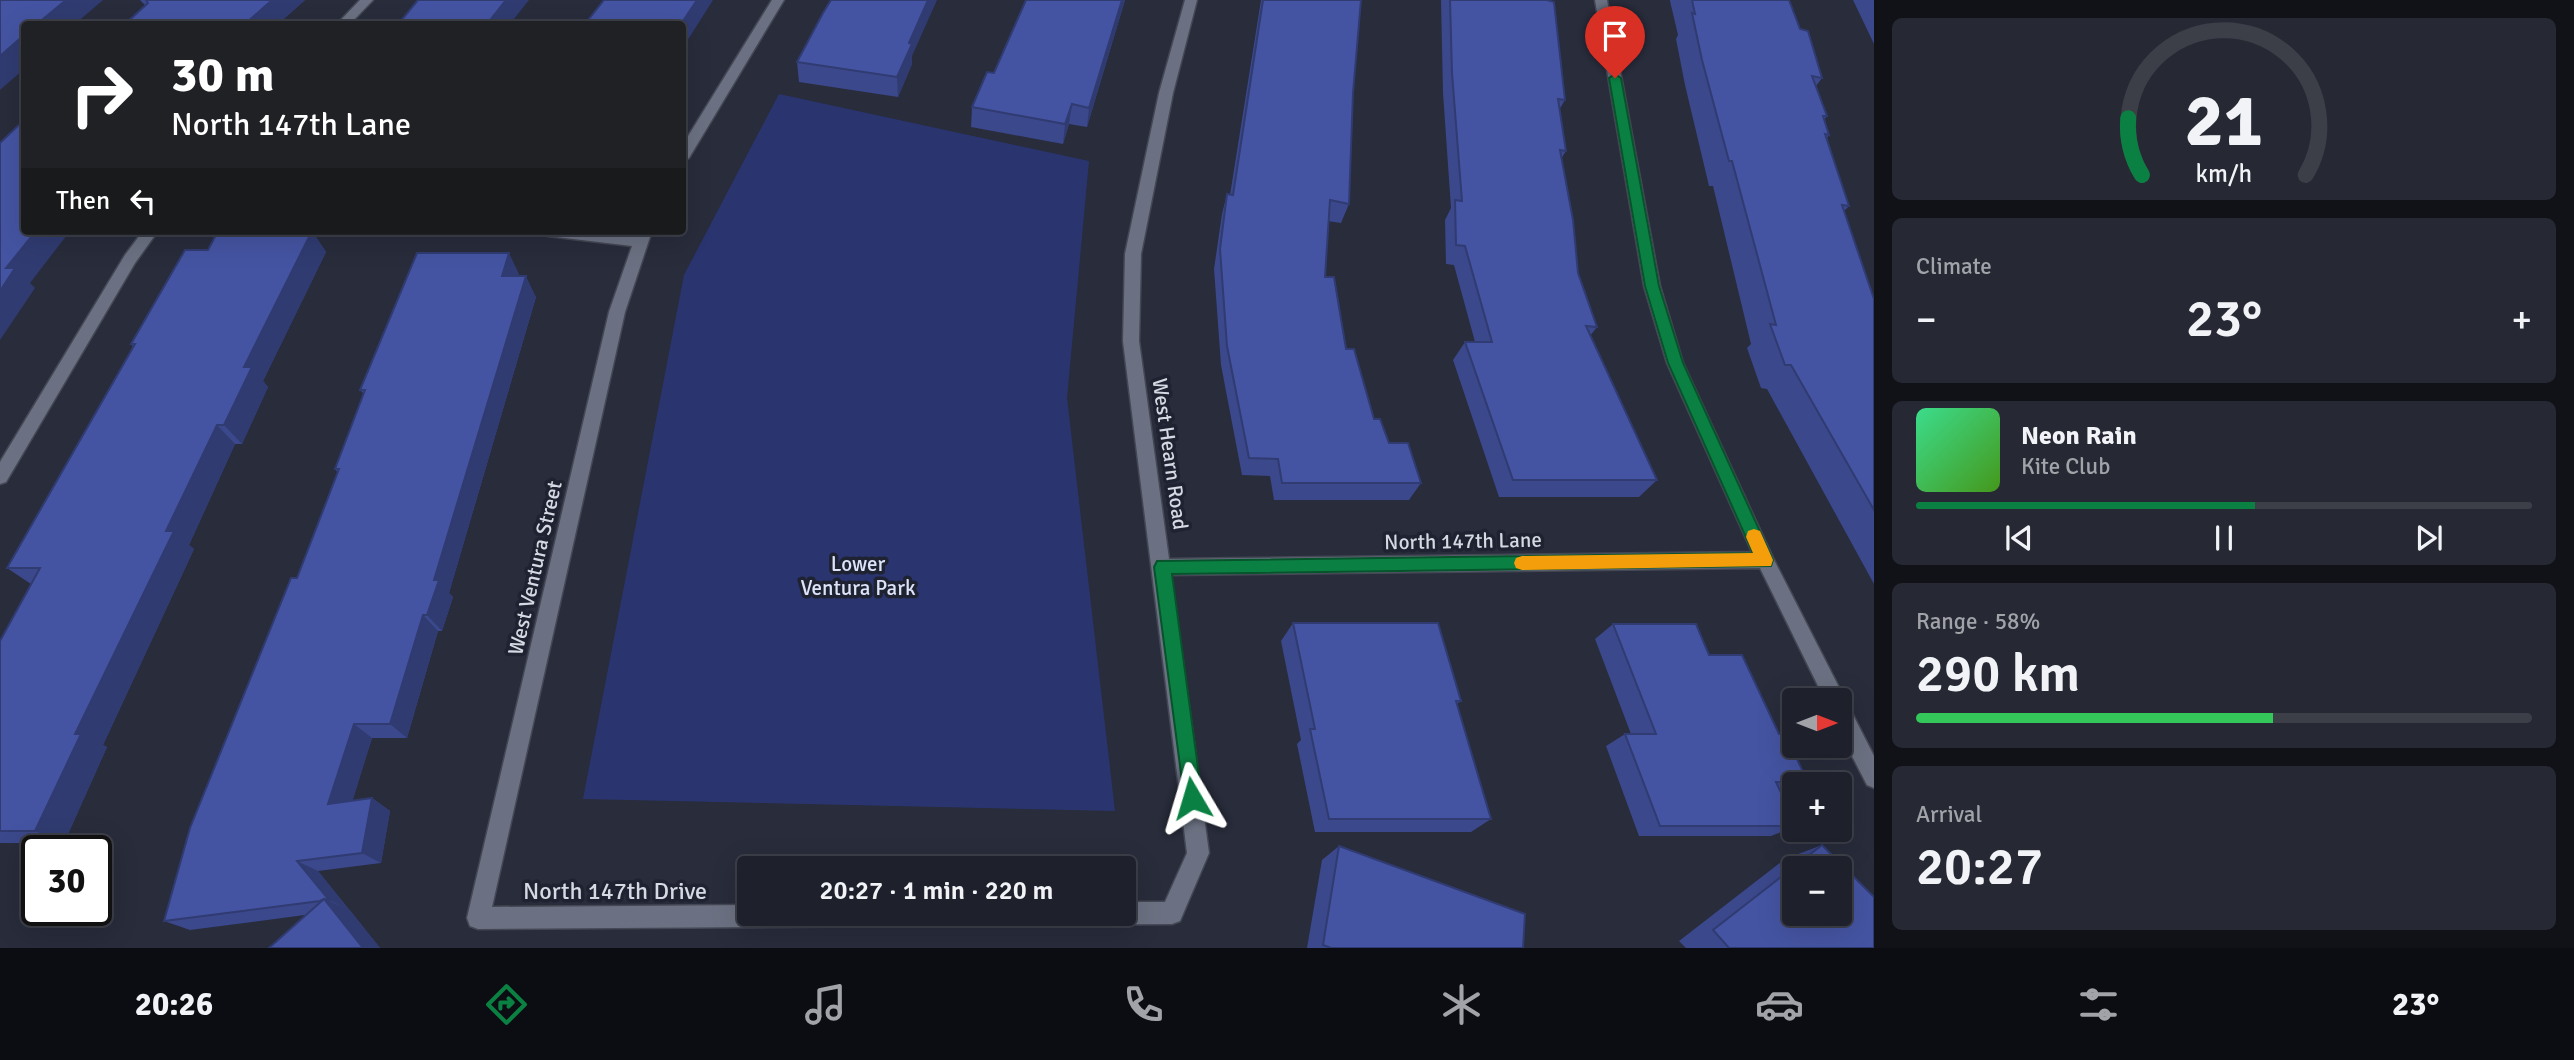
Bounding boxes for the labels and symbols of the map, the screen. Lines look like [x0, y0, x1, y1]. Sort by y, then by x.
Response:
pin [1585, 6, 1645, 78]
street label: West Hearn Road [1146, 377, 1194, 531]
street label: West Ventura Street [502, 478, 568, 658]
street label: North 147th Lane [1384, 527, 1542, 555]
park label: Lower Ventura Park [800, 551, 916, 601]
north arrow [1782, 688, 1852, 758]
position arrow [1155, 761, 1229, 835]
speed limit sign: 30 [21, 835, 112, 926]
street label: North 147th Drive [523, 876, 707, 906]

